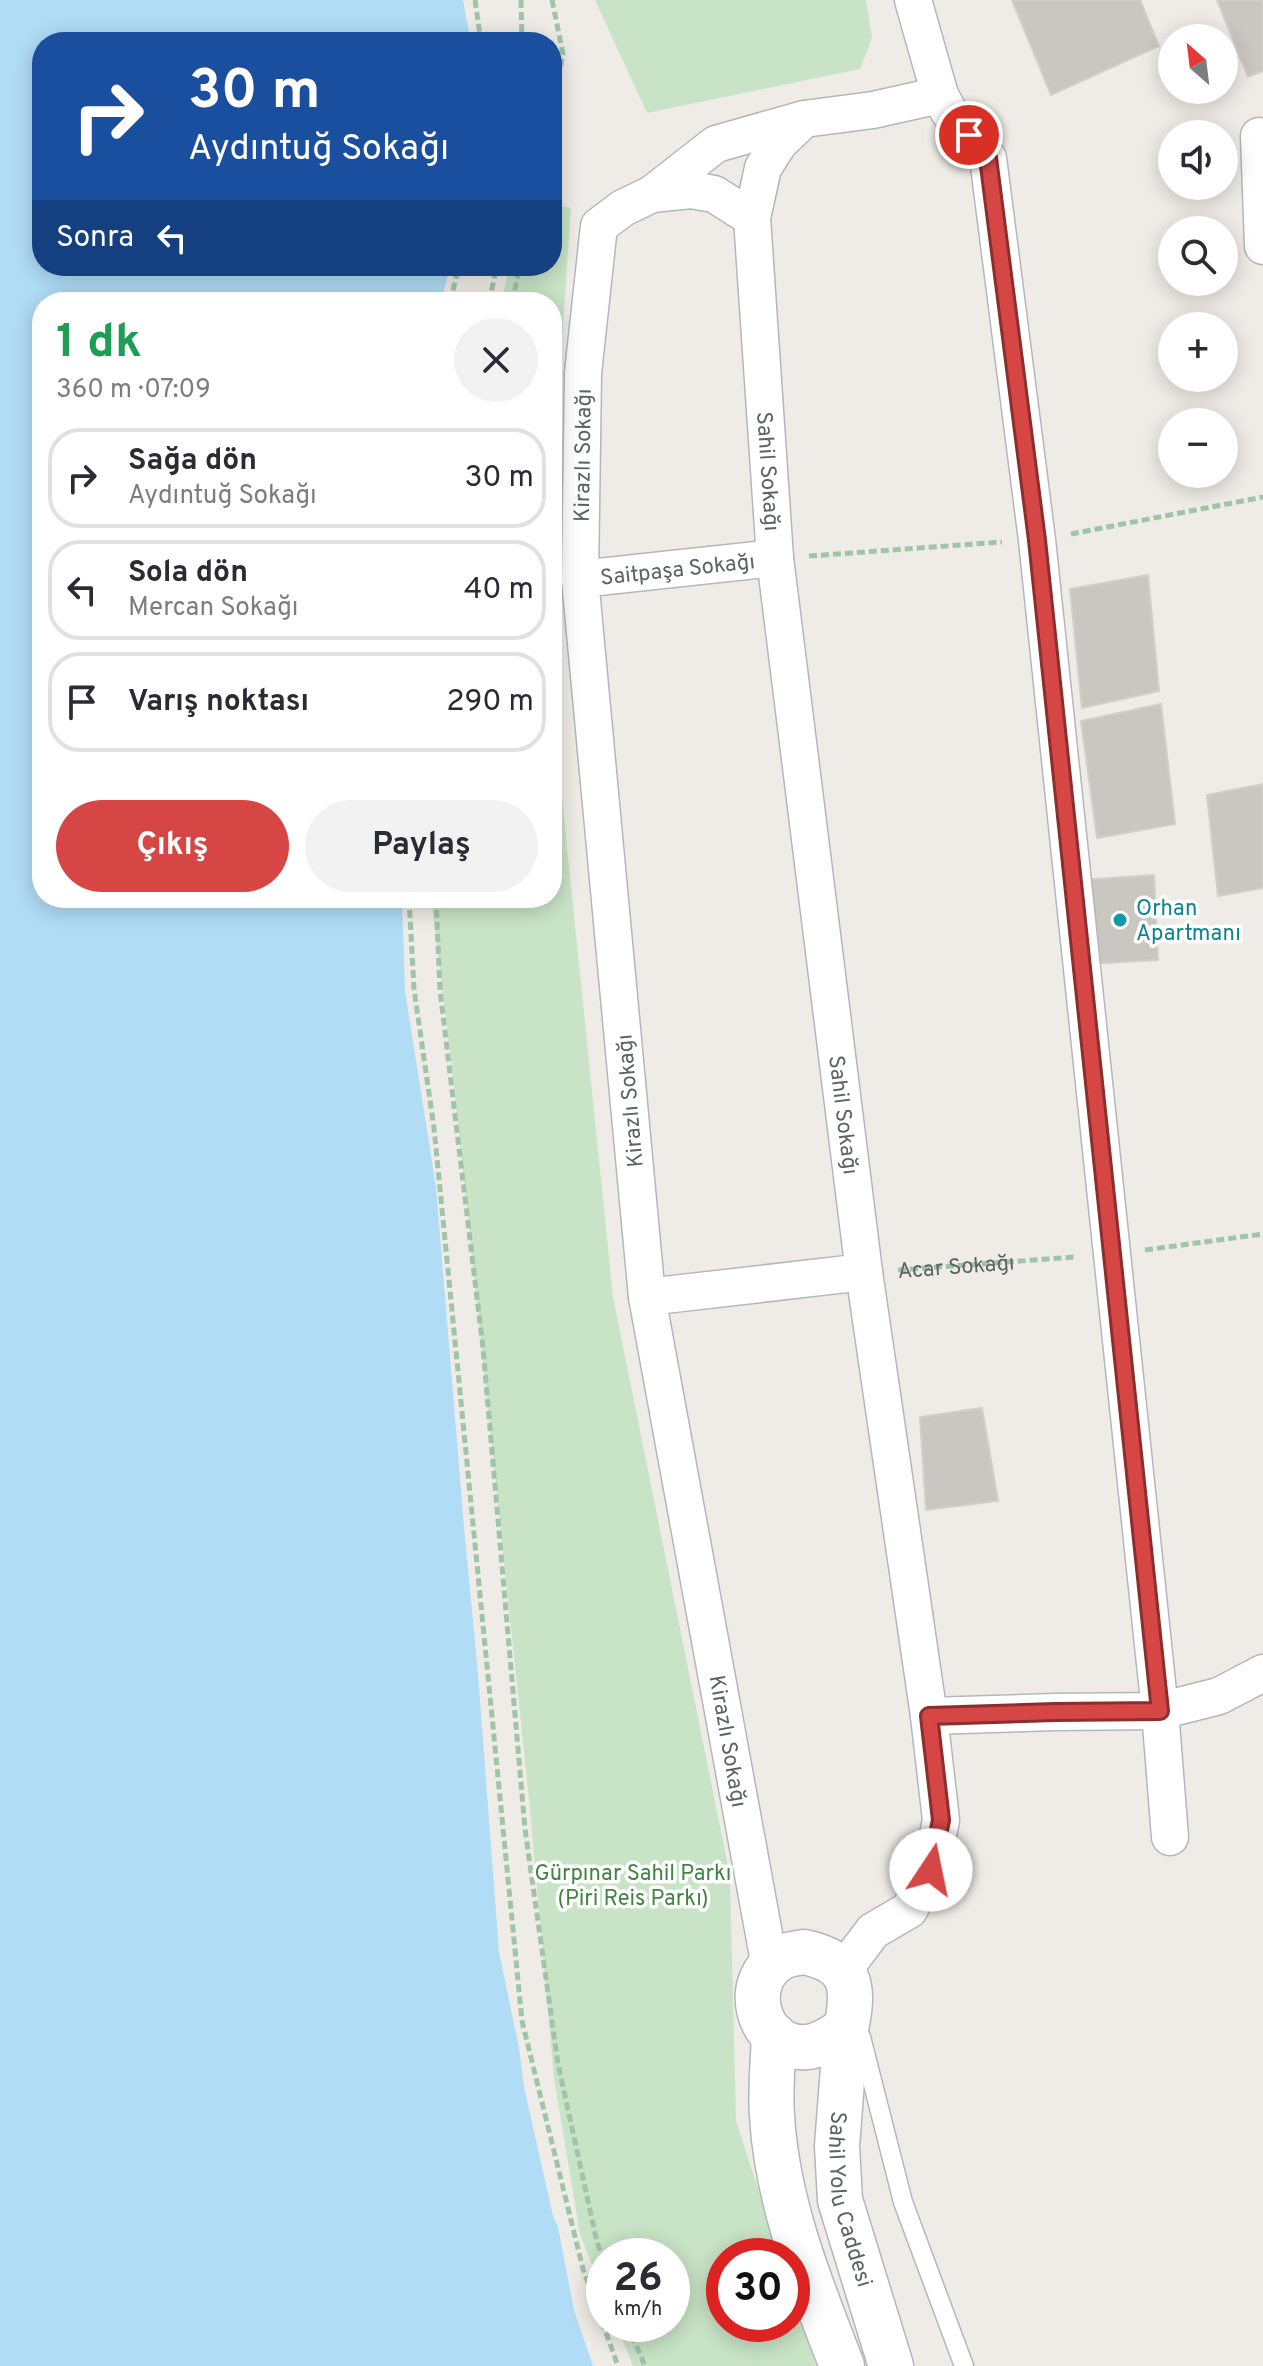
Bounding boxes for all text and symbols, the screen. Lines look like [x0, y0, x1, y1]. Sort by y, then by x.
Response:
north arrow [1158, 24, 1238, 104]
map controls [1158, 24, 1238, 488]
text: 30 m [188, 58, 321, 128]
icon: right [56, 64, 160, 168]
pin [935, 101, 1003, 169]
icon: arrive [947, 113, 991, 157]
button: sound [1158, 120, 1238, 200]
text: Aydıntuğ Sokağı [188, 127, 449, 173]
icon: left [150, 216, 194, 260]
button: search [1158, 216, 1238, 296]
text: Sonra [56, 220, 134, 257]
button: + [1158, 312, 1238, 392]
text: 1 dk [56, 314, 142, 374]
button: close [454, 318, 538, 402]
text: 360 m · 07:09 [56, 374, 211, 407]
street label: Kirazlı Sokağı [570, 388, 599, 522]
button: − [1158, 408, 1238, 488]
street label: Sahil Sokağı [749, 411, 784, 532]
text: Sağa dön [128, 443, 257, 480]
icon: right [60, 456, 104, 500]
text: 30 m [465, 460, 534, 497]
text: Aydıntuğ Sokağı [128, 480, 317, 513]
street label: Saitpaşa Sokağı [599, 549, 756, 593]
text: Sola dön [128, 555, 248, 592]
icon: left [60, 568, 104, 612]
text: 40 m [464, 572, 534, 609]
text: Mercan Sokağı [128, 592, 298, 625]
icon: arrive [60, 680, 104, 724]
text: Varış noktası [128, 684, 309, 721]
text: 290 m [446, 684, 534, 721]
button: Çıkış [56, 800, 289, 892]
button: Paylaş [305, 800, 538, 892]
place label: Orhan Apartmanı [1136, 896, 1241, 948]
marker: Orhan Apartmanı [1111, 911, 1129, 929]
street label: Kirazlı Sokağı [612, 1033, 651, 1169]
street label: Sahil Sokağı [821, 1054, 863, 1176]
street label: Acar Sokağı [897, 1250, 1016, 1286]
street label: Kirazlı Sokağı [702, 1673, 751, 1810]
position arrow [889, 1828, 973, 1912]
park label: Gürpınar Sahil Parkı (Piri Reis Parkı) [535, 1861, 731, 1913]
street label: Sahil Yolu Caddesi [821, 2110, 877, 2291]
speed limit sign: 30 [706, 2238, 810, 2342]
text: 26 [613, 2255, 663, 2305]
text: km/h [614, 2297, 662, 2323]

